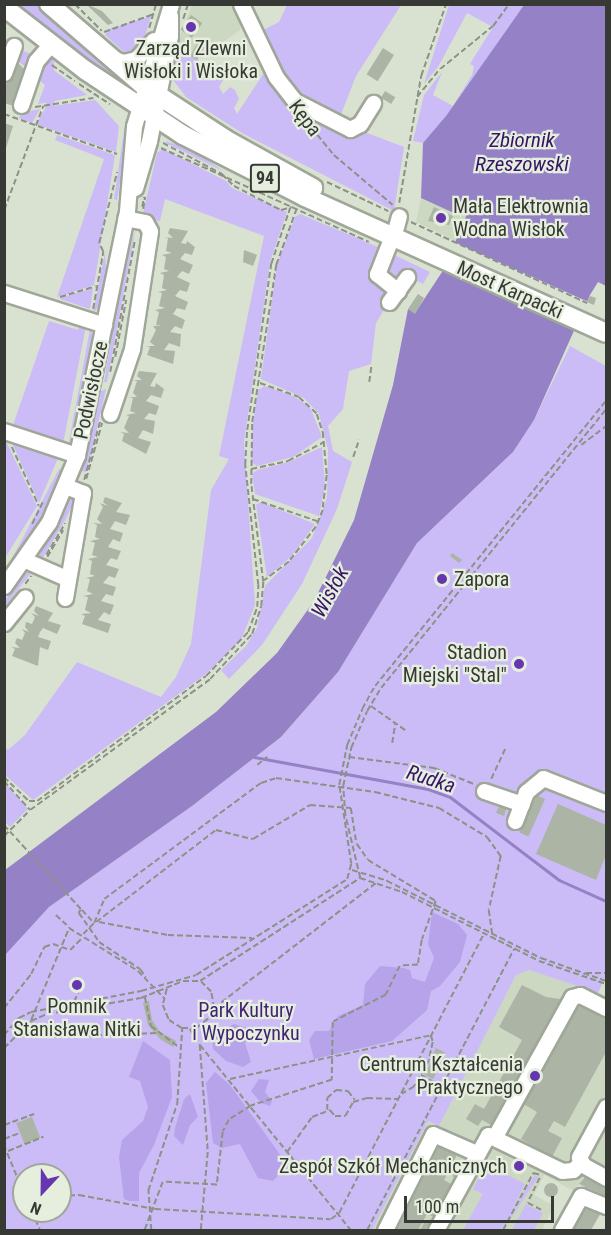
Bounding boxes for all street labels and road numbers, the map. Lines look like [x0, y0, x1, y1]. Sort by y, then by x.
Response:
street label: Kępa [284, 95, 326, 141]
road number: 94 [248, 163, 282, 193]
street label: Most Karpacki [453, 256, 567, 324]
street label: Podwisłocze [69, 339, 113, 441]

